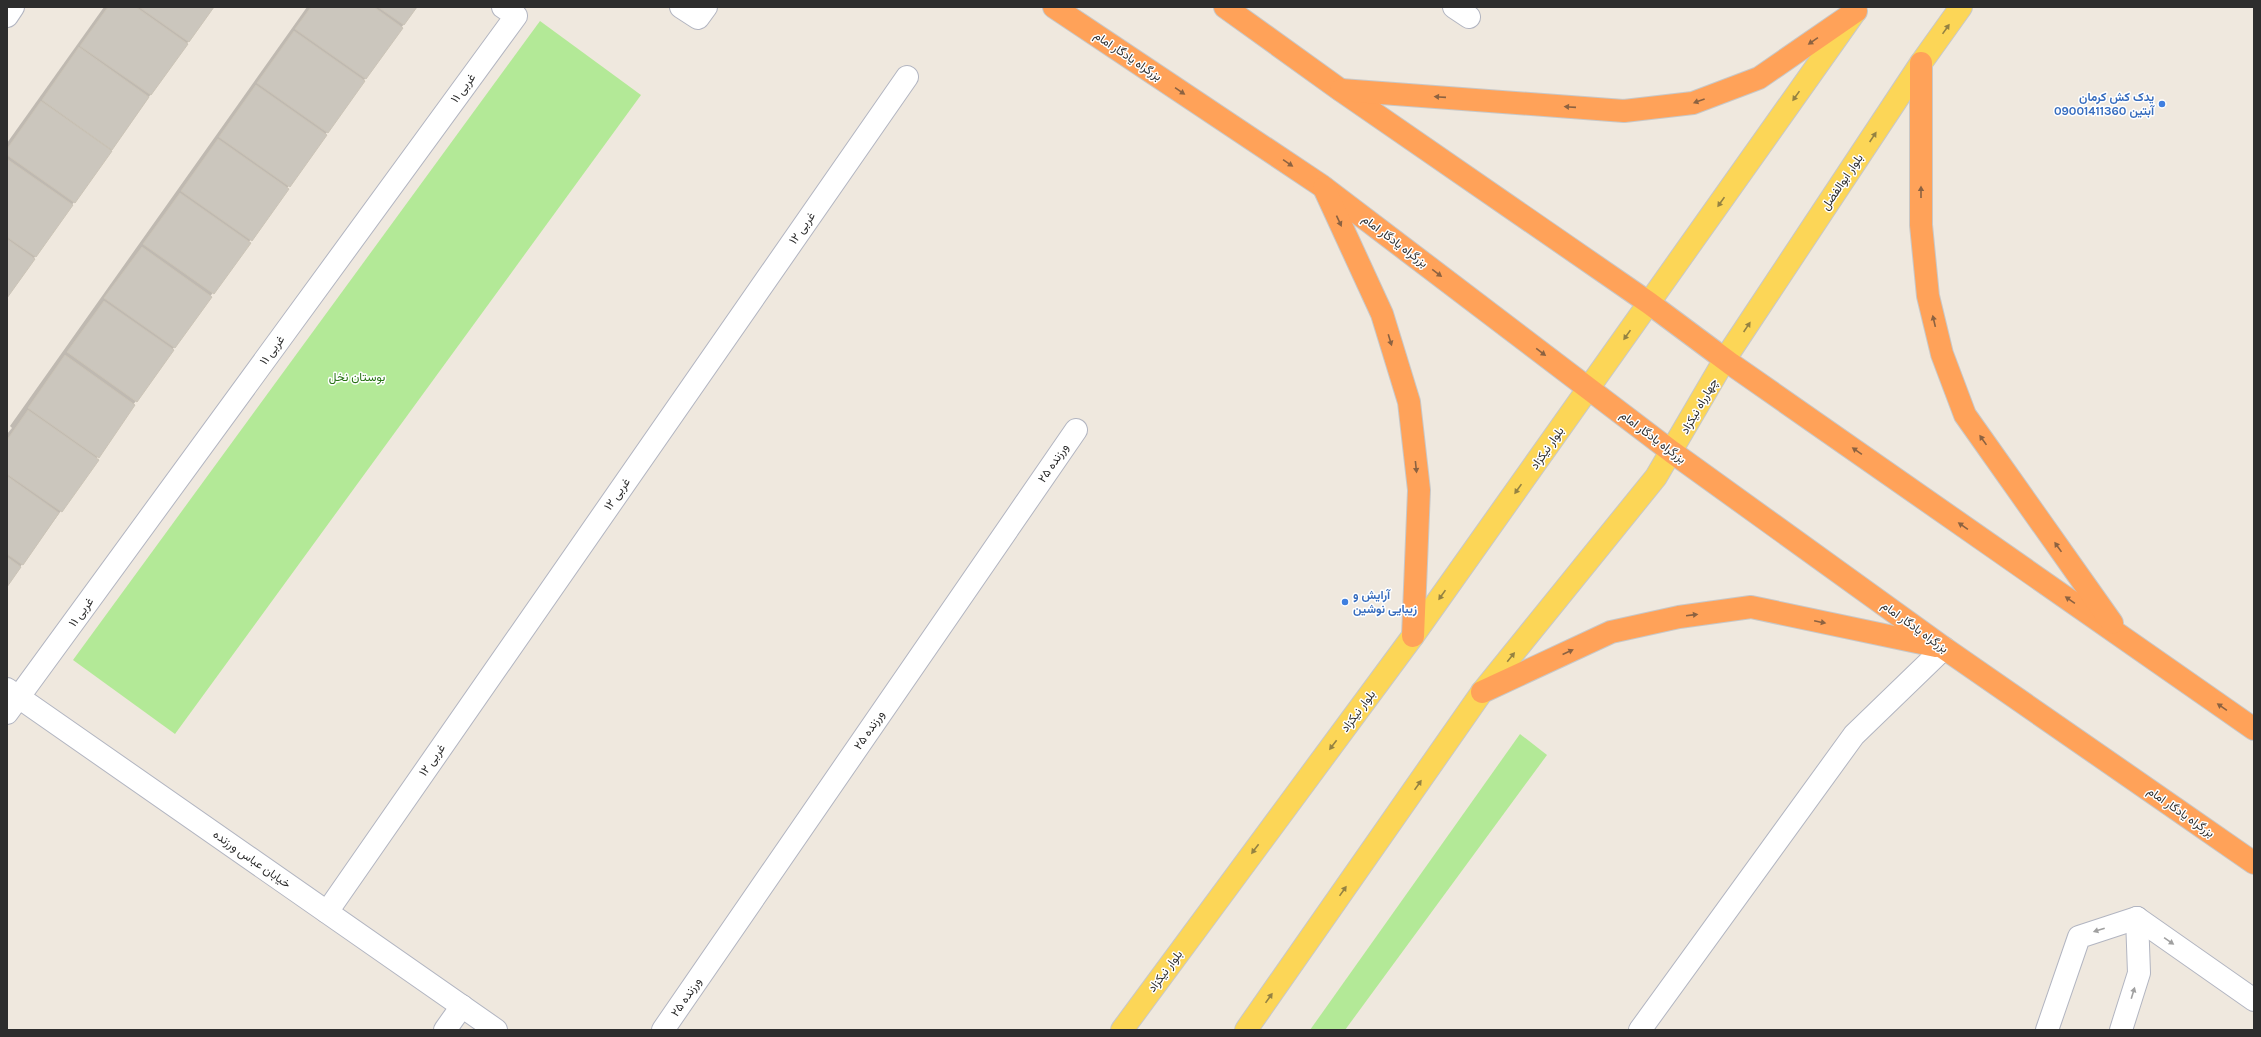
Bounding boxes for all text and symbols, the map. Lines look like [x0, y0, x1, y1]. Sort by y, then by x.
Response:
one-way arrow [1941, 24, 1949, 34]
street label: بزرگراه یادگار امام [1091, 28, 1165, 85]
one-way arrow [1808, 37, 1818, 45]
street label: غربی ۱۱ [448, 71, 479, 106]
one-way arrow [1175, 87, 1185, 95]
place label: یدک کش کرمان آبتین 09001411360 [2054, 90, 2155, 118]
one-way arrow [1792, 91, 1800, 101]
one-way arrow [1434, 94, 1446, 101]
one-way arrow [1692, 99, 1704, 105]
marker: یدک کش کرمان آبتین 09001411360 [2157, 99, 2167, 109]
one-way arrow [1564, 104, 1576, 111]
one-way arrow [1869, 131, 1876, 142]
street label: بلوار ابوالفضل [1818, 151, 1867, 213]
one-way arrow [1283, 159, 1293, 167]
one-way arrow [1918, 185, 1924, 198]
one-way arrow [1717, 197, 1725, 208]
street label: غربی ۱۲ [786, 209, 819, 247]
street label: بزرگراه یادگار امام [1359, 212, 1431, 271]
one-way arrow [1336, 215, 1342, 227]
one-way arrow [1432, 269, 1443, 278]
one-way arrow [1931, 315, 1937, 327]
one-way arrow [1743, 321, 1750, 332]
one-way arrow [1623, 330, 1631, 340]
street label: غربی ۱۱ [257, 333, 288, 368]
one-way arrow [1387, 335, 1393, 347]
one-way arrow [1535, 348, 1546, 357]
park label: بوستان نخل [329, 370, 385, 385]
street label: چهارراه نیکزاد [1677, 376, 1721, 437]
street label: بزرگراه یادگار امام [1617, 408, 1689, 467]
street label: بلوار نیکزاد [1527, 424, 1568, 473]
one-way arrow [1979, 435, 1987, 446]
street label: ورزنده ۲۵ [1035, 441, 1072, 486]
one-way arrow [1851, 447, 1862, 455]
one-way arrow [1413, 461, 1419, 473]
street label: غربی ۱۲ [601, 475, 634, 513]
one-way arrow [1514, 483, 1522, 494]
one-way arrow [1958, 522, 1968, 530]
one-way arrow [2053, 541, 2062, 552]
place label: آرایش و زیبایی نوشین [1353, 588, 1417, 617]
one-way arrow [1439, 590, 1447, 600]
street label: غربی ۱۱ [66, 595, 97, 630]
one-way arrow [2064, 596, 2075, 604]
marker: آرایش و زیبایی نوشین [1340, 597, 1350, 607]
street label: بزرگراه یادگار امام [1878, 598, 1951, 657]
one-way arrow [1686, 612, 1698, 618]
one-way arrow [1814, 619, 1826, 625]
one-way arrow [1563, 649, 1574, 655]
one-way arrow [1506, 652, 1515, 663]
street label: بلوار نیکزاد [1338, 687, 1379, 735]
one-way arrow [2217, 703, 2227, 711]
street label: ورزنده ۲۵ [851, 708, 888, 753]
one-way arrow [1329, 740, 1337, 750]
street label: غربی ۱۲ [416, 741, 449, 779]
one-way arrow [1414, 780, 1422, 790]
street label: بزرگراه یادگار امام [2144, 784, 2217, 841]
street label: خیابان عباس ورزنده [210, 827, 294, 892]
one-way arrow [1251, 844, 1259, 855]
one-way arrow [1339, 886, 1347, 897]
one-way arrow [2093, 927, 2105, 933]
one-way arrow [2163, 937, 2174, 945]
street label: بلوار نیکزاد [1145, 947, 1186, 995]
street label: ورزنده ۲۵ [668, 975, 705, 1020]
one-way arrow [2130, 986, 2136, 998]
one-way arrow [1265, 993, 1273, 1003]

